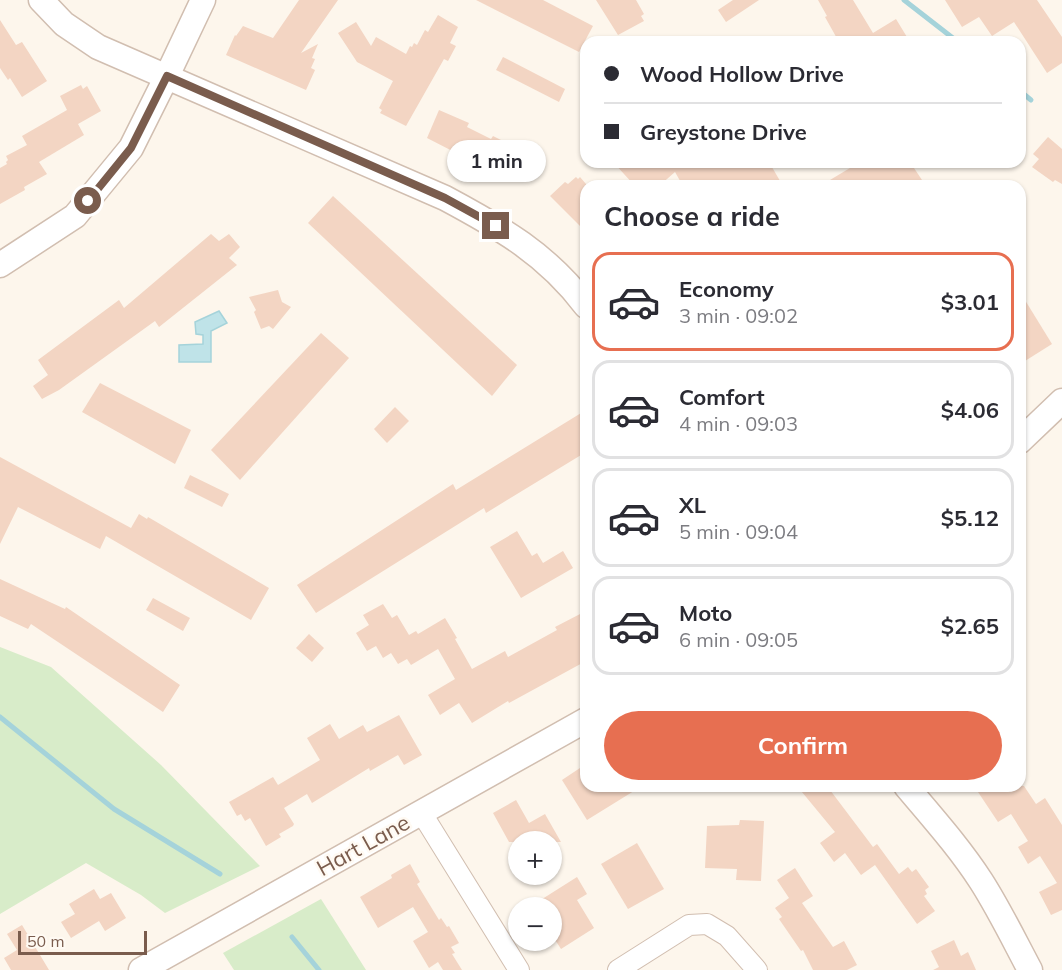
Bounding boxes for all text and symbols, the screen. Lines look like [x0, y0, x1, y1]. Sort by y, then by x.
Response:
text: Wood Hollow Drive [640, 60, 844, 88]
text: Greystone Drive [640, 118, 807, 146]
callout: 1 min [446, 139, 546, 181]
text: 1 min [470, 148, 523, 173]
route start [74, 187, 101, 214]
text: Choose a ride [604, 199, 780, 233]
route end [482, 212, 509, 239]
icon: car [607, 275, 661, 329]
text: Economy [679, 275, 774, 303]
text: $3.01 [941, 288, 999, 316]
text: 3 min · 09:02 [679, 303, 798, 328]
icon: car [607, 383, 661, 437]
text: Comfort [679, 383, 765, 411]
text: $4.06 [941, 396, 999, 424]
text: 4 min · 09:03 [679, 411, 798, 436]
icon: car [607, 491, 661, 545]
text: XL [679, 491, 706, 519]
text: $5.12 [941, 504, 999, 532]
text: 5 min · 09:04 [679, 519, 798, 544]
icon: car [607, 599, 661, 653]
text: Moto [679, 599, 732, 627]
text: $2.65 [941, 612, 999, 640]
text: 6 min · 09:05 [679, 627, 798, 652]
button: Confirm [604, 711, 1002, 780]
street label: Hart Lane [312, 808, 414, 882]
map controls [508, 831, 562, 951]
button: + [508, 831, 562, 885]
button: − [508, 897, 562, 951]
scale bar [18, 928, 147, 956]
text: 50 m [27, 931, 64, 951]

